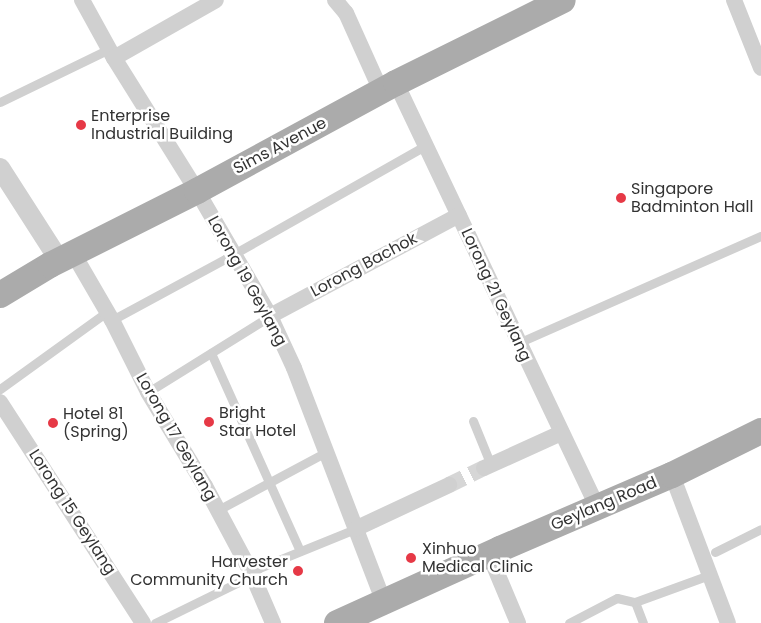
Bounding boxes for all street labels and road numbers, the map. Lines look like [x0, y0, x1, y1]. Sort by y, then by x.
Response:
street label: Sims Avenue [230, 113, 330, 179]
street label: Lorong 19 Geylang [203, 213, 291, 349]
street label: Lorong 21 Geylang [457, 225, 535, 365]
street label: Lorong Bachok [308, 229, 420, 301]
street label: Lorong 17 Geylang [132, 370, 220, 504]
street label: Lorong 15 Geylang [24, 446, 120, 578]
street label: Geylang Road [548, 473, 660, 535]

